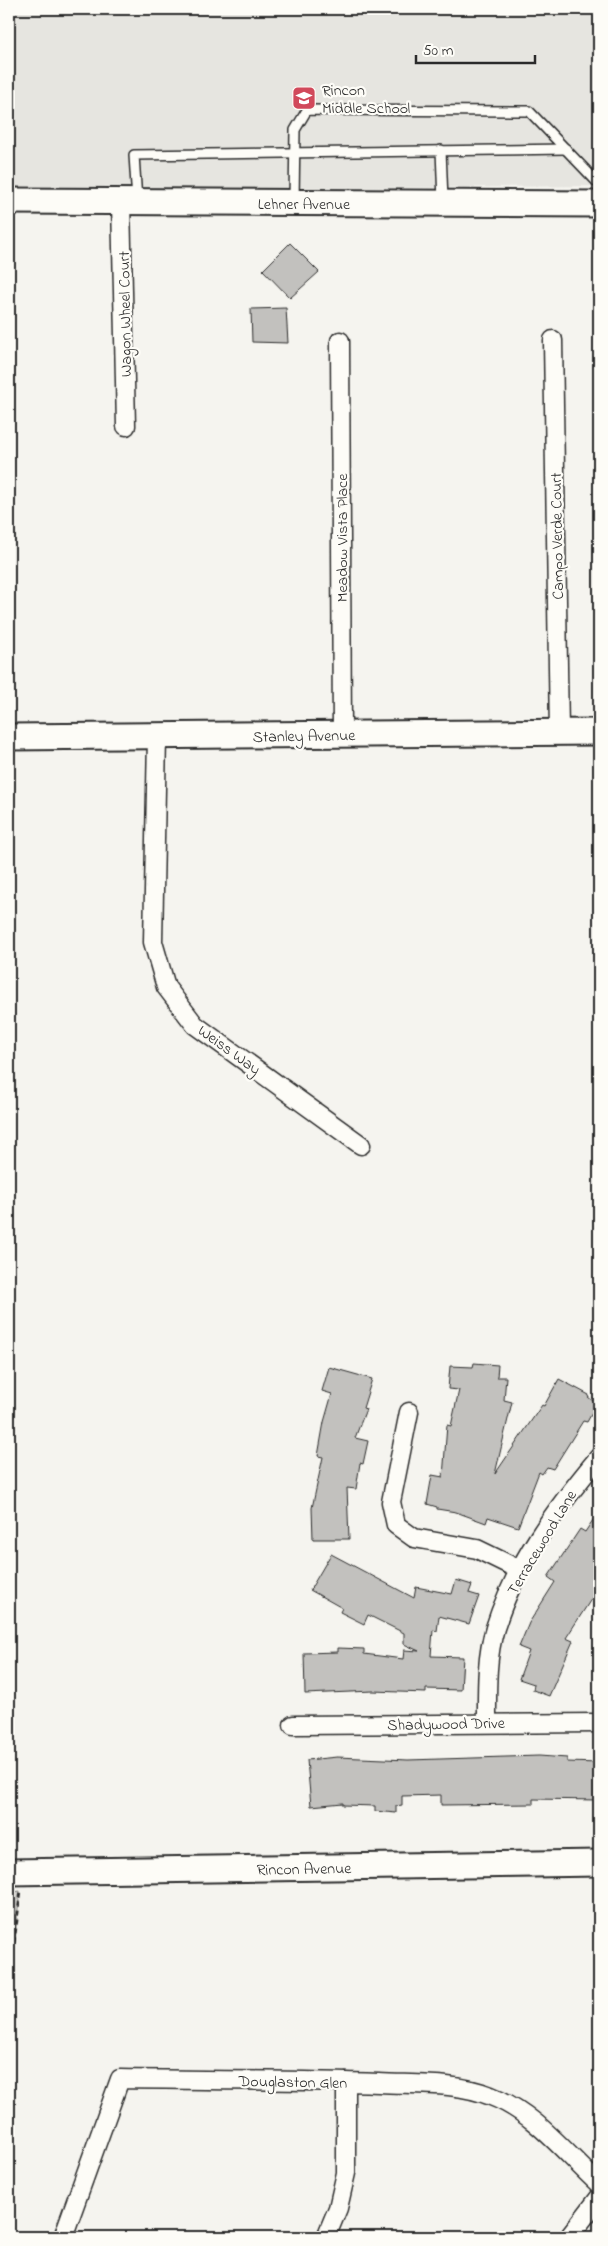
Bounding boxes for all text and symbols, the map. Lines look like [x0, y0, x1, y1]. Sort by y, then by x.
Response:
scale bar [416, 32, 534, 64]
text: 50 m [423, 40, 454, 62]
place label: Rincon Middle School [322, 79, 411, 121]
school or university icon: Rincon Middle School [291, 85, 317, 111]
street label: Lehner Avenue [258, 193, 351, 217]
street label: Wagon Wheel Court [113, 250, 139, 377]
street label: Campo Verde Court [545, 472, 571, 600]
street label: Meadow Vista Place [331, 473, 355, 602]
street label: Stanley Avenue [252, 724, 356, 750]
street label: Weiss Way [192, 1020, 265, 1082]
street label: Terracewood Lane [502, 1485, 584, 1600]
street label: Shadywood Drive [387, 1712, 506, 1738]
street label: Rincon Avenue [256, 1857, 352, 1883]
street label: Douglaston Glen [237, 2070, 348, 2096]

